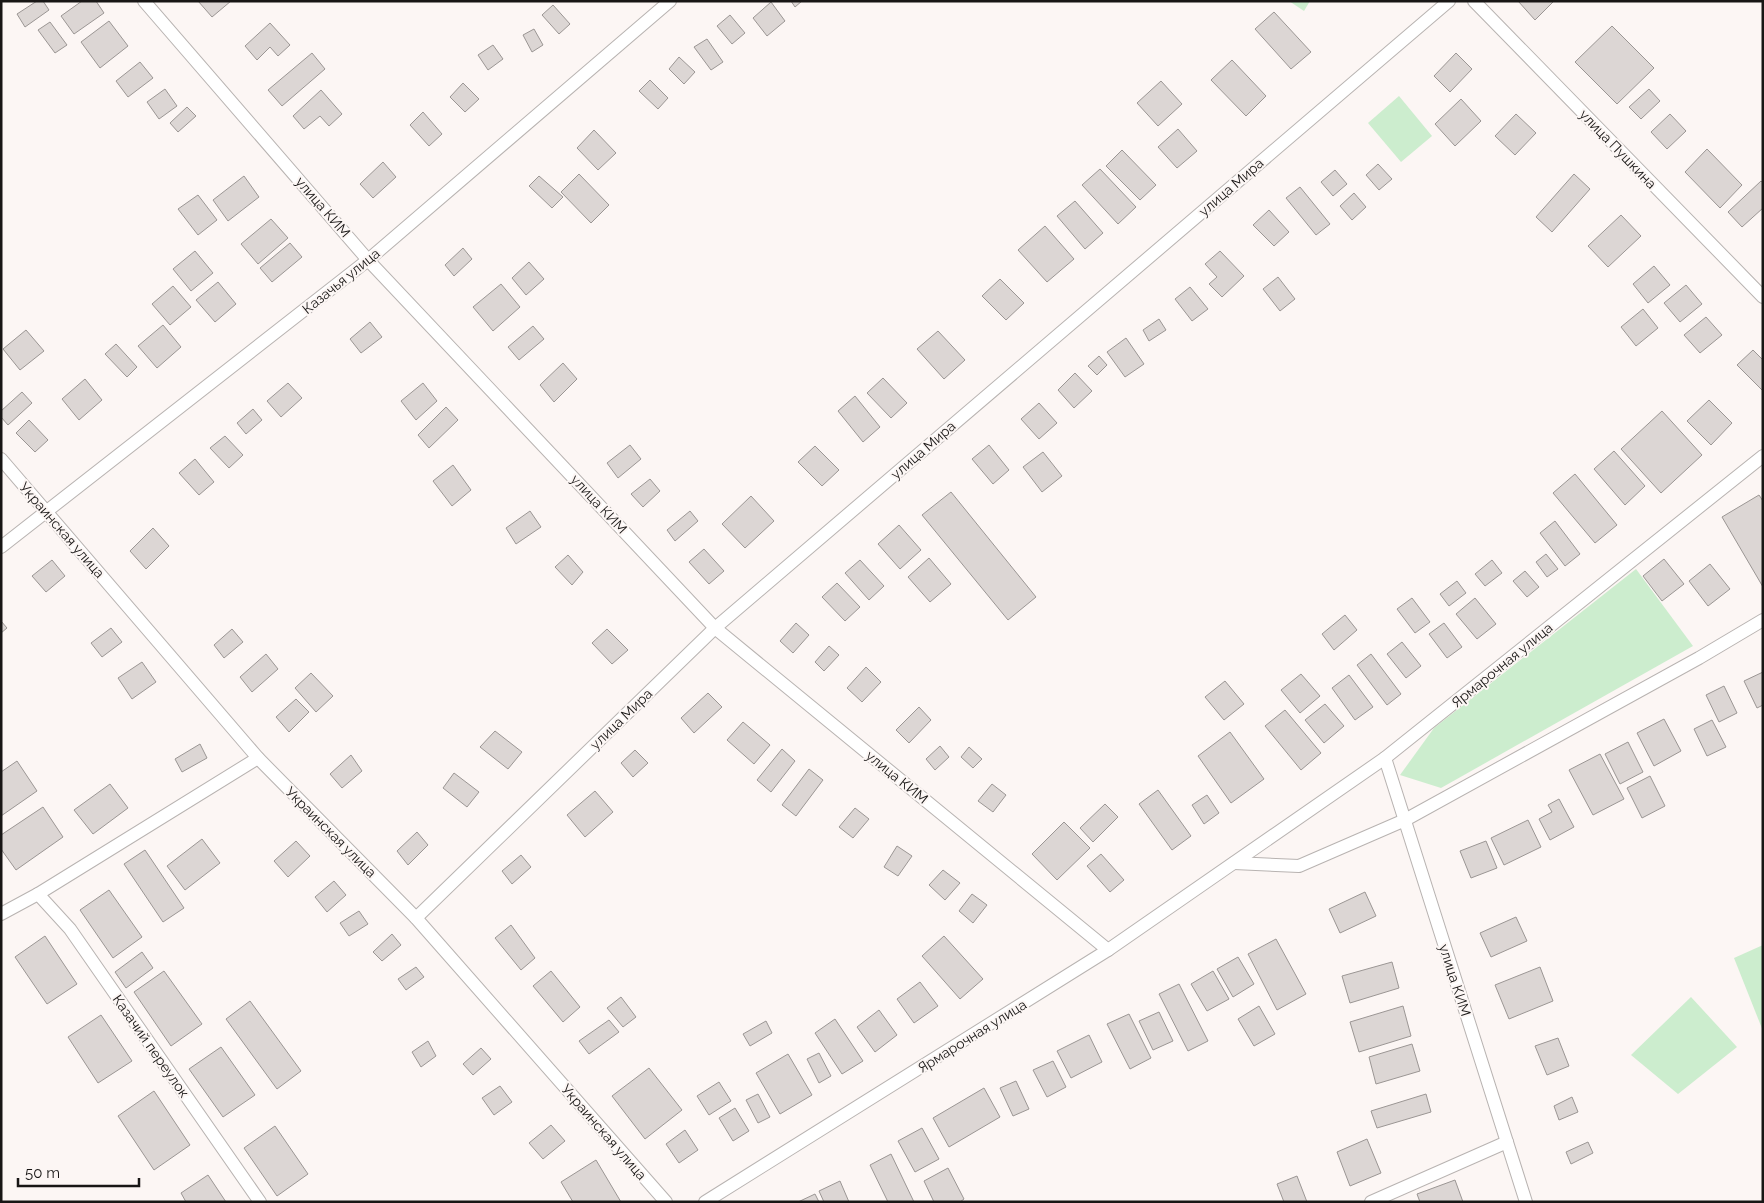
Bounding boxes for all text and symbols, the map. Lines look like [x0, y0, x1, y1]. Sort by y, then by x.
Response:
street label: улица Пушкина [1576, 106, 1660, 192]
street label: улица Мира [1196, 155, 1266, 219]
street label: улица КИМ [292, 173, 354, 241]
street label: Казачья улица [299, 245, 383, 317]
street label: улица Мира [888, 418, 958, 482]
street label: улица КИМ [568, 471, 630, 537]
street label: Украинская улица [16, 479, 108, 581]
street label: Ярмарочная улица [1448, 619, 1556, 711]
street label: улица Мира [587, 685, 655, 753]
street label: улица КИМ [863, 747, 931, 807]
street label: Украинская улица [282, 783, 380, 881]
street label: улица КИМ [1436, 942, 1474, 1018]
street label: Казачий переулок [109, 991, 193, 1101]
street label: Ярмарочная улица [915, 996, 1029, 1076]
street label: Украинская улица [558, 1081, 650, 1183]
scale bar [18, 1156, 139, 1188]
text: 50 m [25, 1164, 60, 1182]

